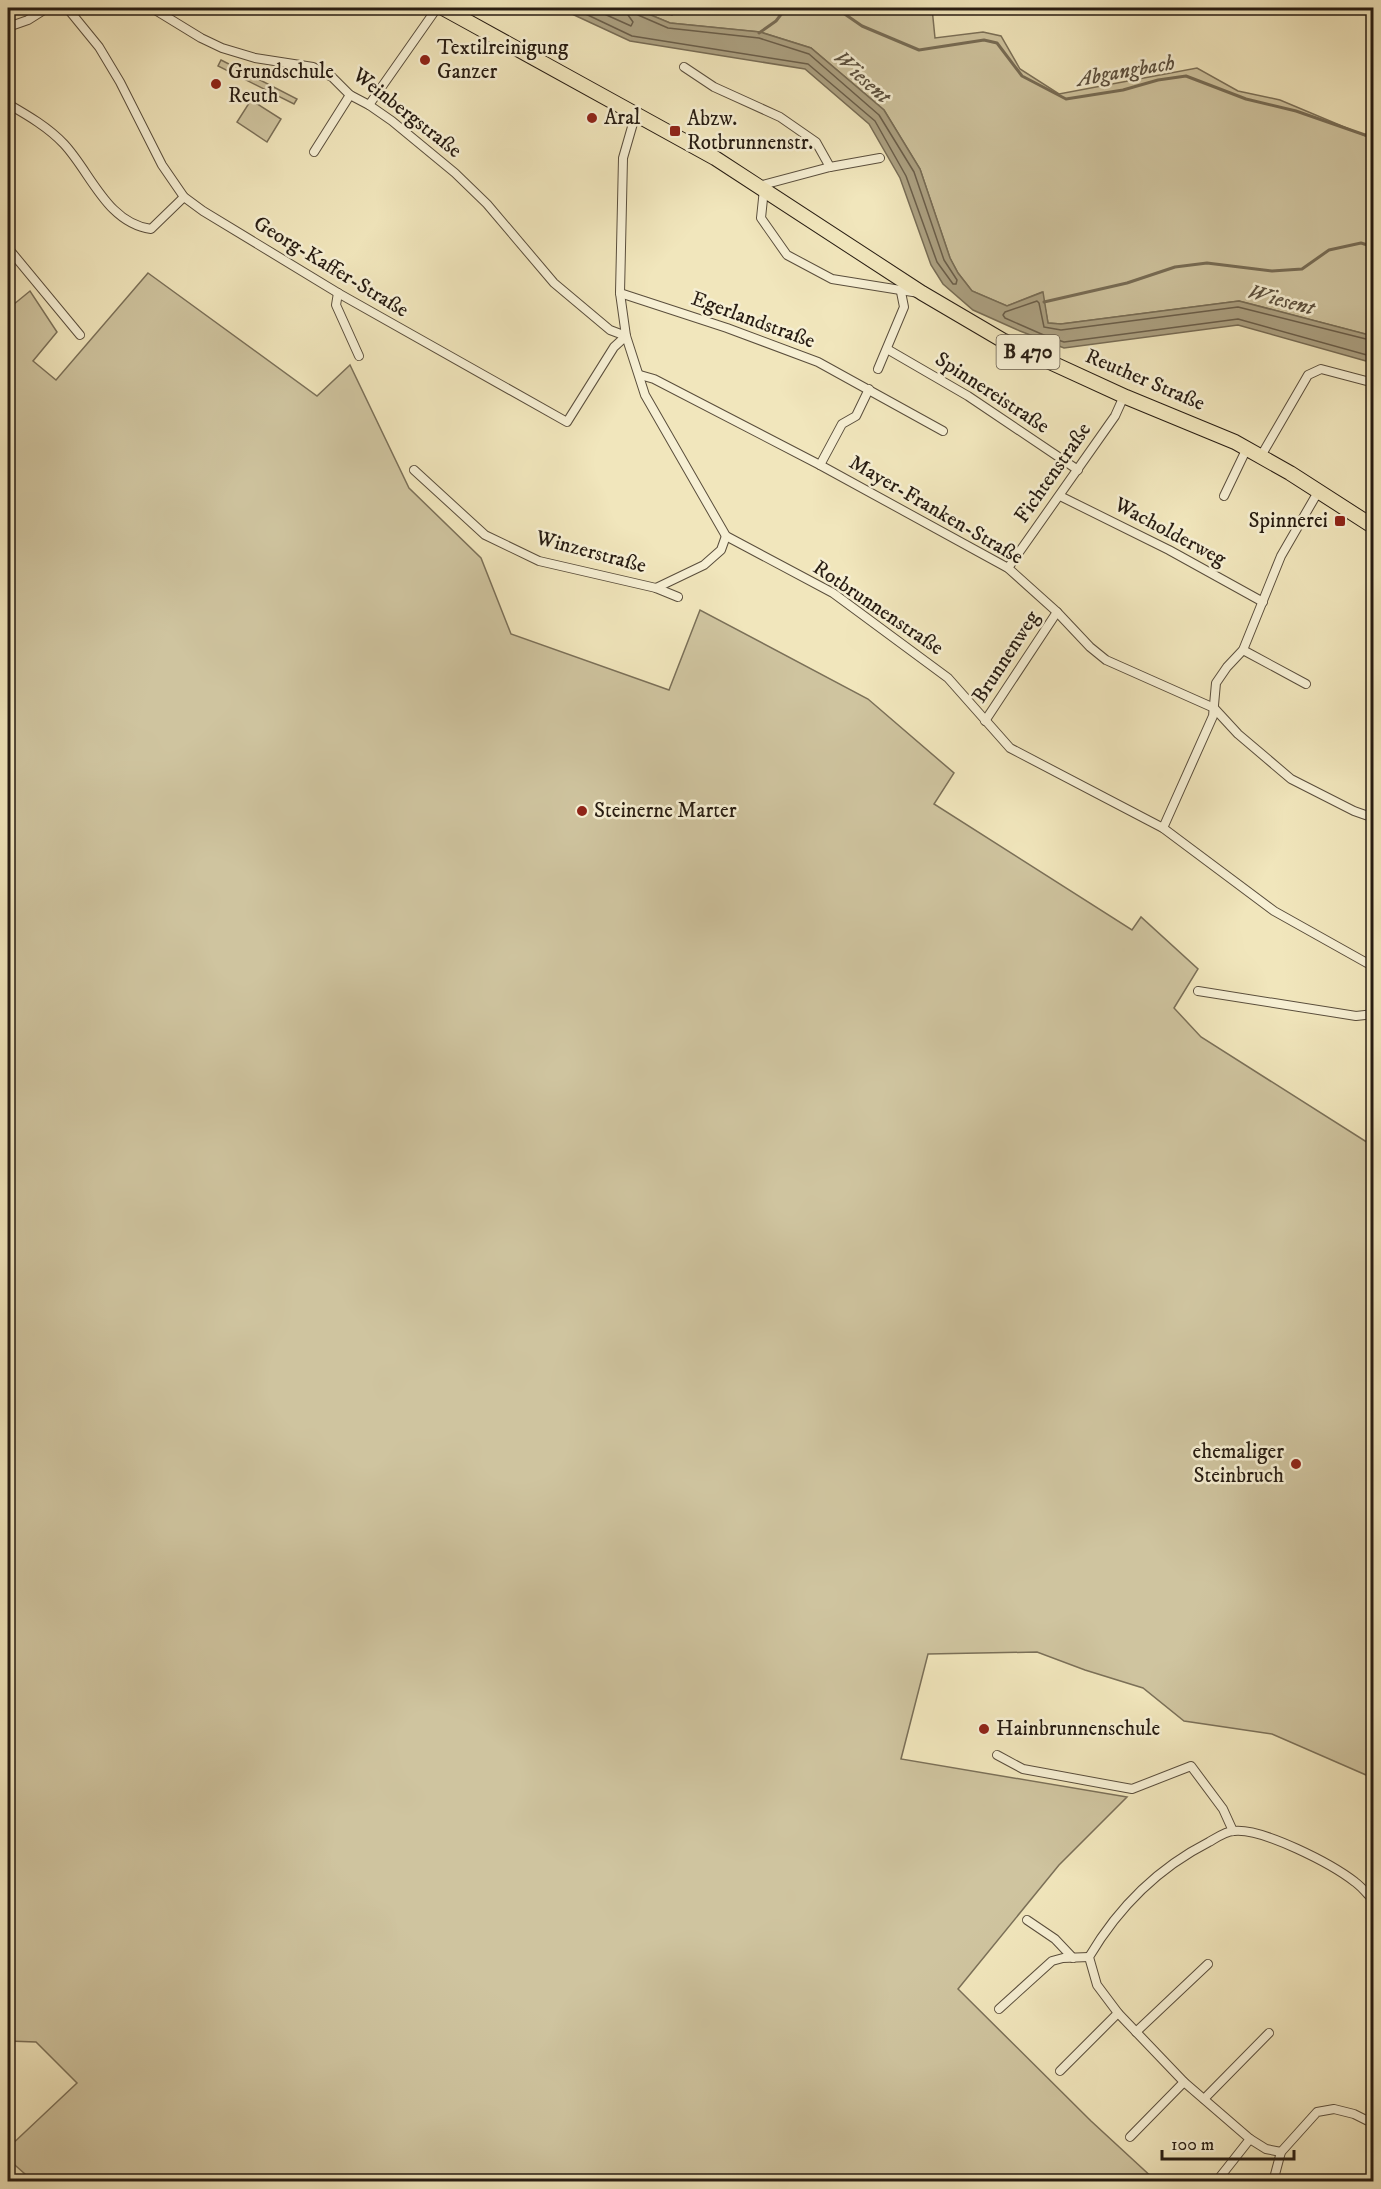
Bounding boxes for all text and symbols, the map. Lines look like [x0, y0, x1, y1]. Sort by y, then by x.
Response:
place label: Textilreinigung Ganzer [437, 35, 569, 85]
water label: Wiesent [828, 44, 897, 111]
water label: Abgangbach [1072, 49, 1177, 93]
marker: Textilreinigung Ganzer [418, 53, 432, 67]
place label: Grundschule Reuth [228, 59, 334, 109]
street label: Weinbergstraße [346, 62, 467, 164]
marker: Grundschule Reuth [209, 77, 223, 91]
place label: Aral [604, 105, 641, 131]
place label: Abzw. Rotbrunnenstr. [687, 106, 813, 156]
marker: Aral [585, 111, 599, 125]
marker: Abzw. Rotbrunnenstr. [668, 124, 682, 138]
street label: Georg-Kaffer-Straße [249, 210, 414, 324]
water label: Wiesent [1245, 278, 1319, 322]
street label: Egerlandstraße [687, 286, 819, 355]
road number: B 470 [996, 335, 1060, 369]
street label: Reuther Straße [1081, 343, 1209, 417]
street label: Spinnereistraße [930, 346, 1054, 440]
street label: Fichtenstraße [1009, 418, 1097, 528]
street label: Mayer-Franken-Straße [844, 450, 1028, 571]
street label: Wacholderweg [1109, 491, 1231, 573]
place label: Spinnerei [1249, 508, 1328, 534]
marker: Spinnerei [1333, 514, 1347, 528]
street label: Winzerstraße [532, 525, 649, 579]
street label: Rotbrunnenstraße [808, 555, 948, 661]
street label: Brunnenweg [967, 605, 1046, 708]
place label: Steinerne Marter [594, 798, 737, 824]
marker: Steinerne Marter [575, 804, 589, 818]
place label: ehemaliger Steinbruch [1193, 1439, 1284, 1489]
marker: ehemaliger Steinbruch [1289, 1457, 1303, 1471]
place label: Hainbrunnenschule [996, 1716, 1161, 1742]
marker: Hainbrunnenschule [977, 1722, 991, 1736]
scale bar [1162, 2123, 1294, 2161]
text: 100 m [1171, 2134, 1214, 2156]

